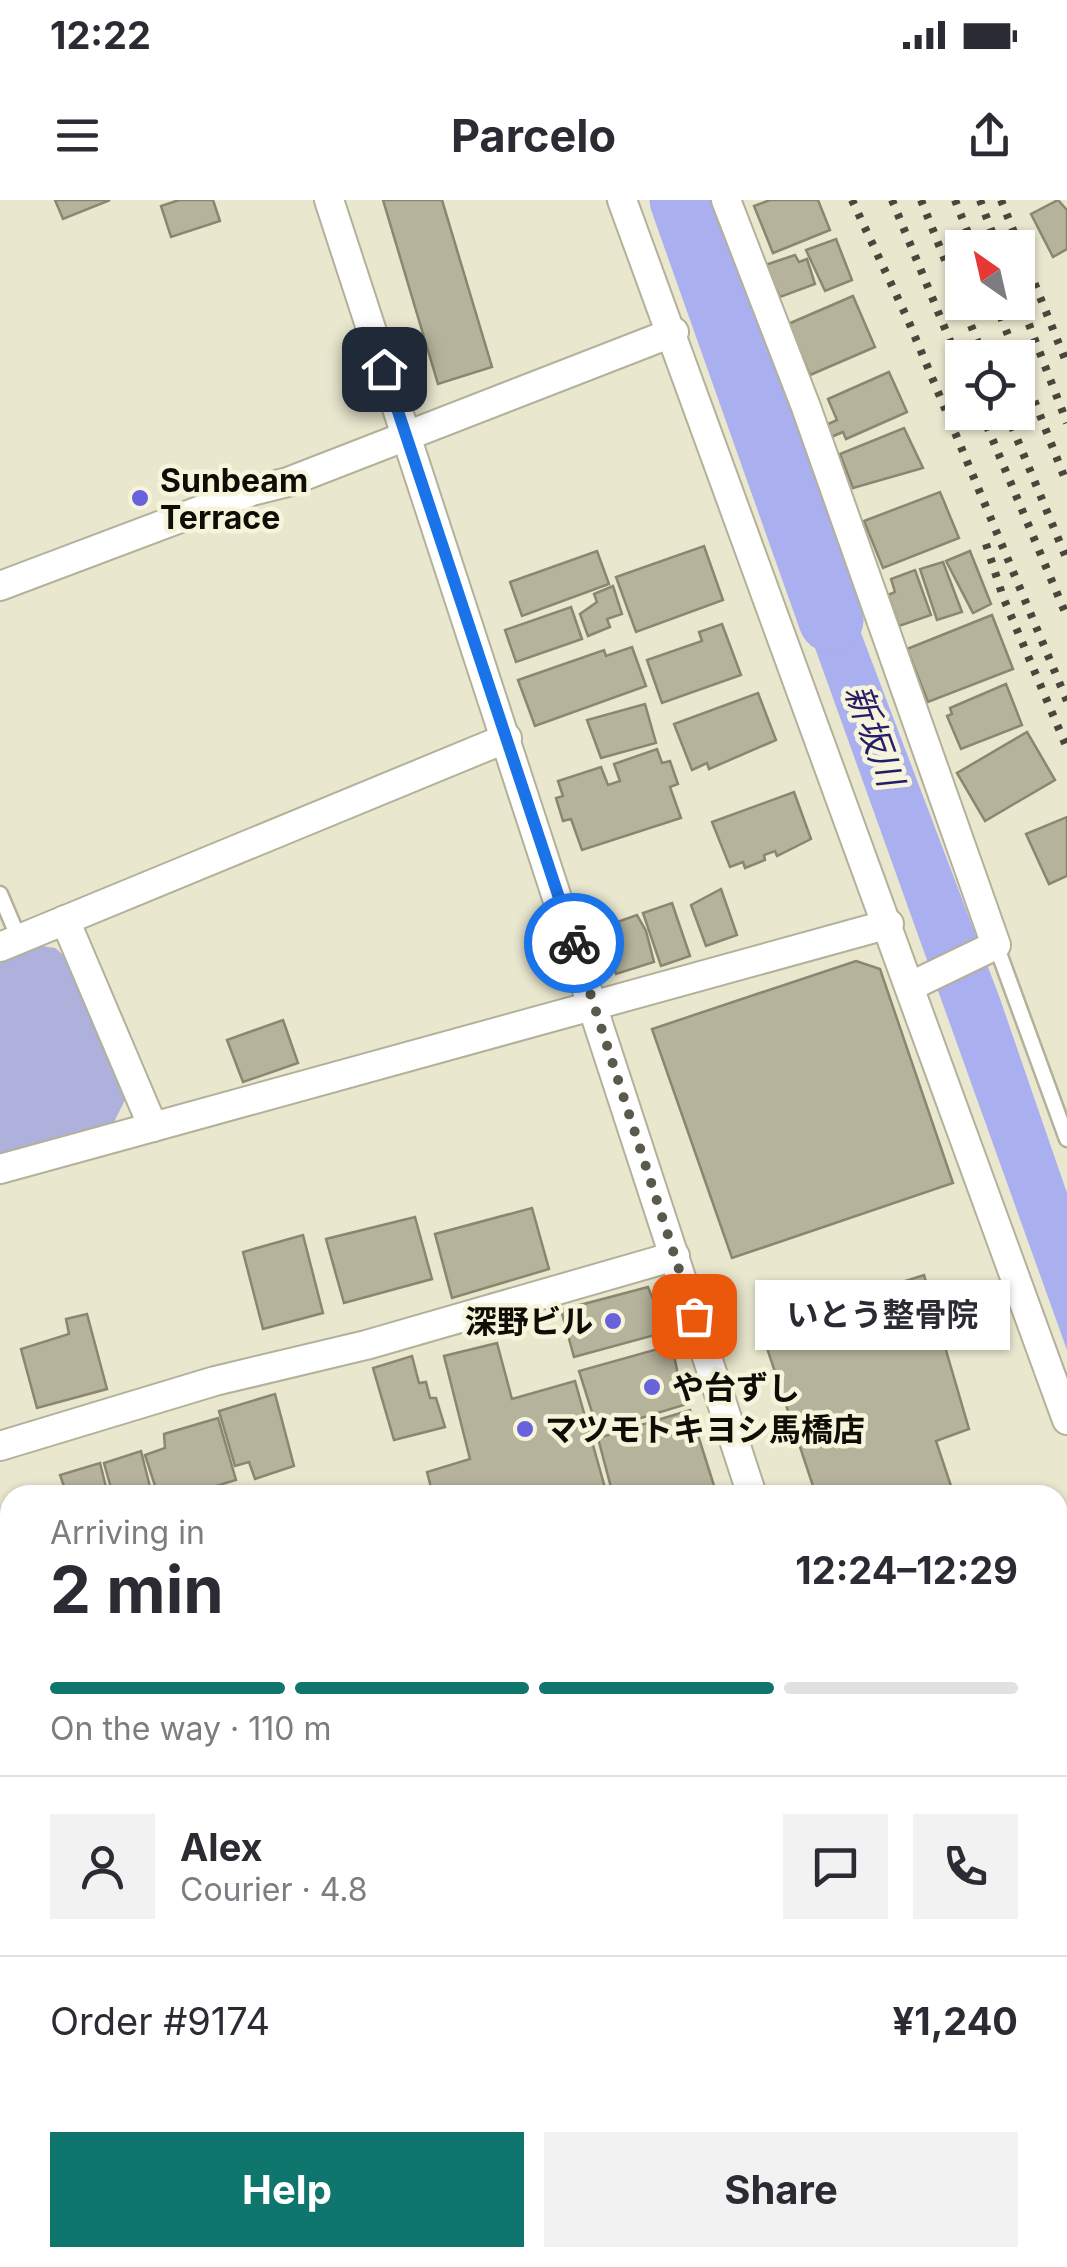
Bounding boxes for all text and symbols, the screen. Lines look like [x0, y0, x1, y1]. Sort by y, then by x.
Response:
text: 12:22 [50, 12, 151, 58]
icon: menu [50, 108, 105, 163]
text: Parcelo [451, 108, 616, 163]
icon: share [962, 108, 1017, 163]
north arrow [945, 230, 1035, 320]
map controls [945, 230, 1035, 430]
pin [342, 327, 427, 412]
button: locate [945, 340, 1035, 430]
icon: home [357, 342, 412, 397]
place label: Sunbeam Terrace [160, 461, 308, 537]
marker: Sunbeam Terrace [129, 487, 151, 509]
water label: 新坂川 [837, 678, 914, 795]
courier [524, 893, 624, 993]
icon: bike [547, 916, 602, 971]
pin [652, 1274, 737, 1359]
callout: いとう整骨院 [754, 1281, 1009, 1351]
icon: bag [667, 1289, 722, 1344]
text: いとう整骨院 [786, 1295, 979, 1334]
place label: 深野ビル [465, 1302, 593, 1341]
marker: 深野ビル [602, 1310, 624, 1332]
place label: や台ずし [672, 1368, 800, 1407]
marker: や台ずし [641, 1376, 663, 1398]
place label: マツモトキヨシ馬橋店 [545, 1410, 865, 1449]
marker: マツモトキヨシ馬橋店 [514, 1418, 536, 1440]
text: Arriving in [50, 1513, 205, 1552]
text: 12:24–12:29 [795, 1547, 1018, 1593]
text: 2 min [50, 1550, 224, 1629]
text: On the way · 110 m [50, 1709, 332, 1748]
button: person [50, 1814, 155, 1919]
button: chat [783, 1814, 888, 1919]
button: phone [913, 1814, 1018, 1919]
text: Alex [180, 1824, 263, 1870]
text: Courier · 4.8 [180, 1870, 368, 1909]
text: Order #9174 [50, 1998, 270, 2044]
text: ¥1,240 [893, 1998, 1018, 2044]
button: Help [50, 2132, 524, 2247]
button: Share [544, 2132, 1018, 2247]

